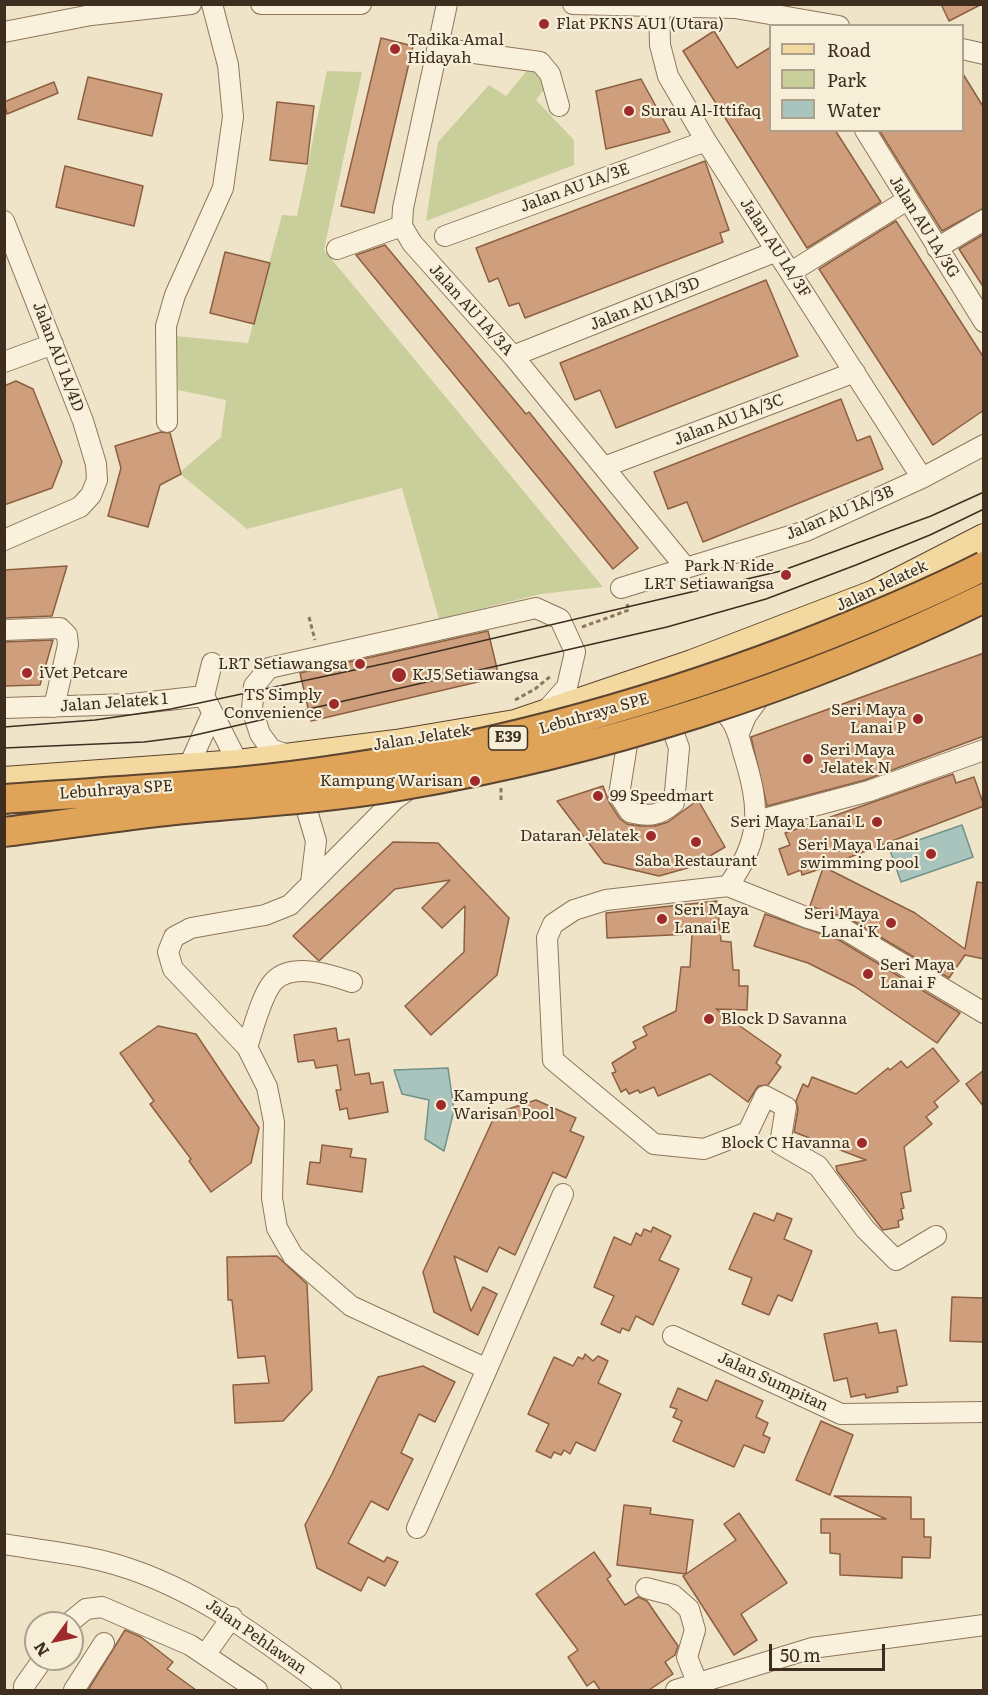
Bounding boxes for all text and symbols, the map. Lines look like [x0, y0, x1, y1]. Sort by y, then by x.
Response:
place label: Flat PKNS AU1 (Utara) [556, 14, 724, 34]
marker: Flat PKNS AU1 (Utara) [537, 17, 551, 31]
legend [769, 24, 964, 132]
place label: Tadika Amal Hidayah [407, 30, 504, 68]
text: Road [827, 36, 871, 63]
marker: Tadika Amal Hidayah [388, 42, 402, 56]
text: Park [827, 66, 866, 93]
text: Water [827, 96, 880, 123]
place label: Surau Al-Ittifaq [641, 101, 761, 121]
marker: Surau Al-Ittifaq [622, 104, 636, 118]
street label: Jalan AU 1A/3E [518, 159, 632, 217]
street label: Jalan AU 1A/3G [885, 172, 963, 282]
street label: Jalan AU 1A/3F [736, 195, 814, 301]
street label: Jalan AU 1A/3A [425, 260, 517, 360]
street label: Jalan AU 1A/3D [587, 273, 703, 335]
street label: Jalan AU 1A/4D [28, 299, 88, 415]
street label: Jalan AU 1A/3C [671, 390, 787, 450]
street label: Jalan AU 1A/3B [783, 482, 897, 544]
place label: Park N Ride LRT Setiawangsa [644, 556, 774, 594]
street label: Jalan Jelatek [833, 556, 931, 616]
marker: Park N Ride LRT Setiawangsa [779, 568, 793, 582]
place label: LRT Setiawangsa [218, 654, 348, 674]
marker: LRT Setiawangsa [353, 657, 367, 671]
place label: iVet Petcare [39, 663, 128, 683]
place label: KJ5 Setiawangsa [412, 665, 539, 685]
marker: iVet Petcare [20, 666, 34, 680]
marker: KJ5 Setiawangsa [390, 666, 408, 684]
place label: TS Simply Convenience [224, 685, 322, 723]
street label: Lebuhraya SPE [537, 689, 651, 739]
street label: Jalan Jelatek 1 [59, 690, 169, 716]
marker: TS Simply Convenience [327, 697, 341, 711]
place label: Seri Maya Lanai P [831, 700, 906, 738]
marker: Seri Maya Lanai P [911, 712, 925, 726]
street label: Jalan Jelatek [372, 721, 472, 755]
road number: E39 [488, 726, 528, 750]
place label: Seri Maya Jelatek N [820, 740, 895, 778]
marker: Seri Maya Jelatek N [801, 752, 815, 766]
place label: Kampung Warisan [320, 771, 463, 791]
marker: Kampung Warisan [468, 774, 482, 788]
street label: Lebuhraya SPE [59, 776, 173, 804]
place label: 99 Speedmart [610, 786, 714, 806]
marker: 99 Speedmart [591, 789, 605, 803]
place label: Seri Maya Lanai L [730, 812, 865, 832]
marker: Seri Maya Lanai L [870, 815, 884, 829]
place label: Dataran Jelatek [520, 826, 639, 846]
marker: Dataran Jelatek [644, 829, 658, 843]
marker: Saba Restaurant [689, 835, 703, 849]
place label: Seri Maya Lanai swimming pool [798, 835, 919, 873]
marker: Seri Maya Lanai swimming pool [924, 847, 938, 861]
place label: Saba Restaurant [635, 851, 757, 871]
place label: Seri Maya Lanai E [674, 900, 749, 938]
place label: Seri Maya Lanai K [804, 904, 879, 942]
marker: Seri Maya Lanai E [655, 912, 669, 926]
marker: Seri Maya Lanai K [884, 916, 898, 930]
place label: Seri Maya Lanai F [880, 955, 955, 993]
marker: Seri Maya Lanai F [861, 967, 875, 981]
place label: Block D Savanna [721, 1009, 847, 1029]
marker: Block D Savanna [702, 1012, 716, 1026]
place label: Kampung Warisan Pool [453, 1086, 555, 1124]
marker: Kampung Warisan Pool [434, 1098, 448, 1112]
place label: Block C Havanna [721, 1133, 850, 1153]
marker: Block C Havanna [855, 1136, 869, 1150]
street label: Jalan Sumpitan [715, 1348, 831, 1416]
street label: Jalan Pehlawan [202, 1595, 310, 1679]
north arrow [24, 1611, 84, 1671]
scale bar [772, 1632, 888, 1670]
text: N [27, 1638, 54, 1662]
text: 50 m [780, 1641, 821, 1668]

